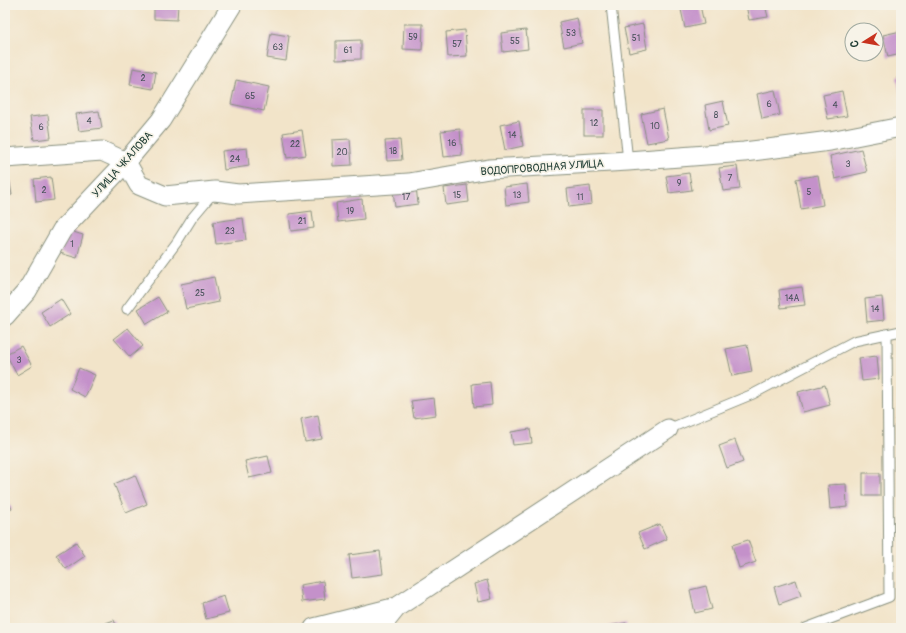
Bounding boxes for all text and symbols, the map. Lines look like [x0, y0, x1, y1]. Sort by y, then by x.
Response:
north arrow [844, 22, 884, 62]
house number: 53 [566, 28, 576, 39]
house number: 59 [408, 32, 418, 43]
house number: 51 [632, 33, 640, 44]
house number: 55 [510, 36, 520, 47]
house number: 57 [452, 39, 462, 50]
text: С [848, 39, 862, 48]
house number: 63 [273, 42, 283, 53]
house number: 61 [344, 45, 352, 56]
house number: 2 [140, 73, 146, 84]
house number: 65 [245, 91, 255, 102]
house number: 6 [766, 99, 772, 110]
house number: 4 [832, 100, 838, 111]
house number: 8 [714, 110, 719, 121]
house number: 4 [86, 116, 92, 127]
house number: 12 [590, 118, 598, 129]
house number: 10 [650, 121, 660, 132]
house number: 6 [38, 122, 44, 133]
street label: УЛИЦА ЧКАЛОВА [89, 129, 155, 200]
house number: 14 [508, 130, 517, 141]
house number: 16 [448, 138, 456, 149]
house number: 22 [290, 139, 300, 150]
house number: 18 [389, 146, 397, 157]
house number: 20 [336, 147, 348, 158]
house number: 24 [230, 154, 241, 165]
street label: ВОДОПРОВОДНАЯ УЛИЦА [480, 157, 604, 178]
house number: 3 [845, 159, 851, 170]
house number: 7 [728, 173, 733, 184]
house number: 9 [677, 178, 682, 189]
house number: 2 [41, 185, 47, 196]
house number: 5 [807, 187, 812, 198]
house number: 15 [453, 190, 461, 201]
house number: 13 [513, 190, 521, 201]
house number: 17 [402, 192, 410, 203]
house number: 11 [576, 192, 584, 203]
house number: 19 [346, 206, 354, 217]
house number: 21 [298, 216, 306, 227]
house number: 23 [225, 226, 235, 237]
house number: 1 [70, 239, 74, 250]
house number: 25 [195, 288, 205, 299]
house number: 14А [785, 293, 799, 304]
house number: 14 [871, 304, 880, 315]
house number: 3 [16, 355, 22, 366]

